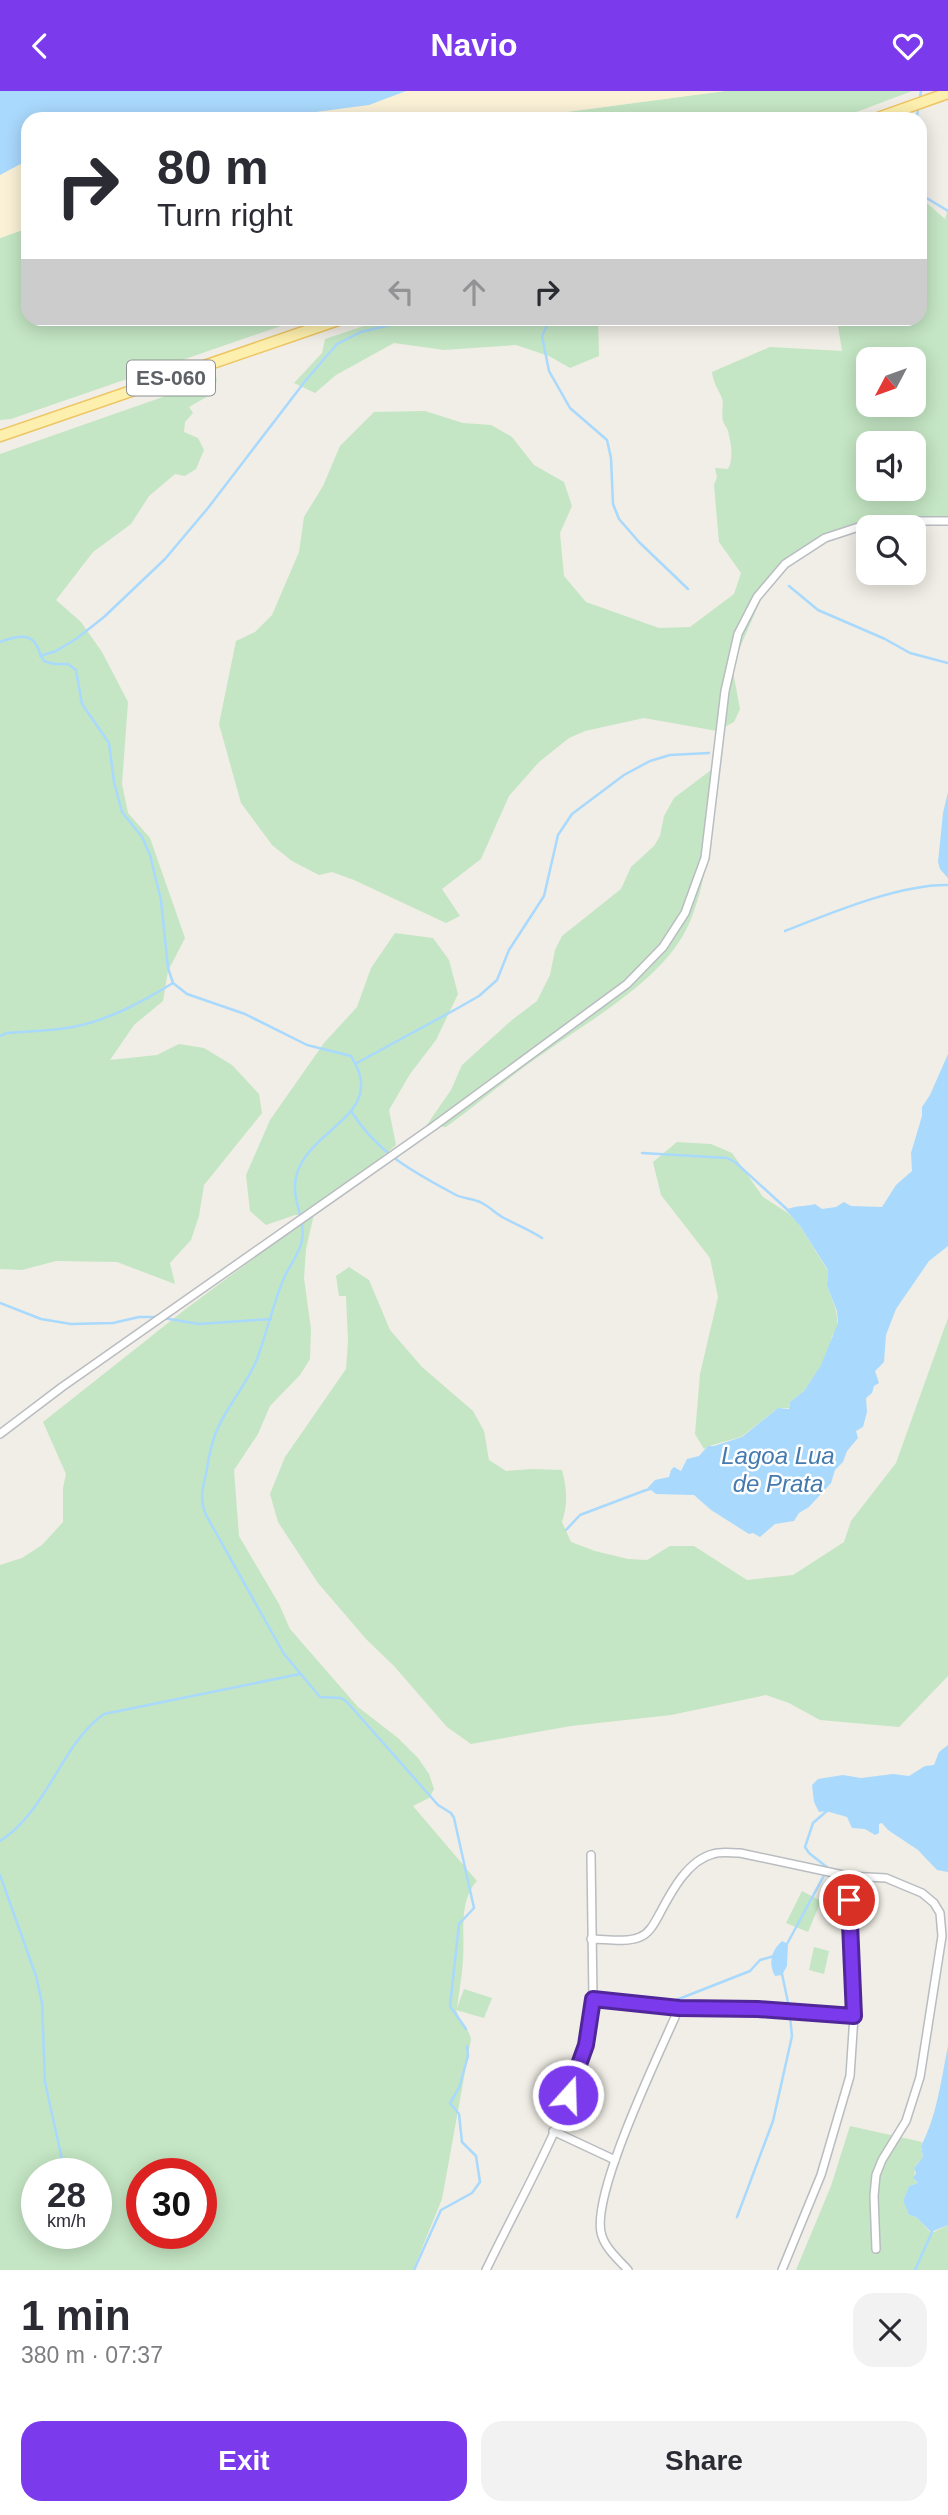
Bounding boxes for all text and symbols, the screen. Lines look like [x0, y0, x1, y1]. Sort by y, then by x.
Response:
icon: back [21, 27, 59, 65]
text: Navio [430, 27, 518, 63]
icon: heart [889, 27, 927, 65]
icon: right [42, 140, 133, 231]
text: 80 m [157, 140, 269, 194]
text: Turn right [157, 197, 293, 233]
icon: left [382, 273, 420, 311]
icon: ahead [455, 273, 493, 311]
icon: right [528, 273, 566, 311]
north arrow [856, 347, 926, 417]
map controls [856, 347, 926, 585]
road number: ES-060 [127, 361, 215, 395]
button: sound [856, 431, 926, 501]
button: search [856, 515, 926, 585]
water label: Lagoa Lua de Prata [721, 1442, 835, 1497]
pin [819, 1870, 879, 1930]
icon: arrive [830, 1881, 868, 1919]
position arrow [531, 2058, 605, 2132]
speed limit sign: 30 [126, 2158, 217, 2249]
text: 28 [47, 2175, 86, 2214]
text: km/h [47, 2211, 86, 2231]
text: 1 min [21, 2292, 131, 2339]
button: close [853, 2293, 927, 2367]
text: 380 m · 07:37 [21, 2342, 163, 2368]
button: Exit [21, 2421, 467, 2501]
button: Share [481, 2421, 927, 2501]

